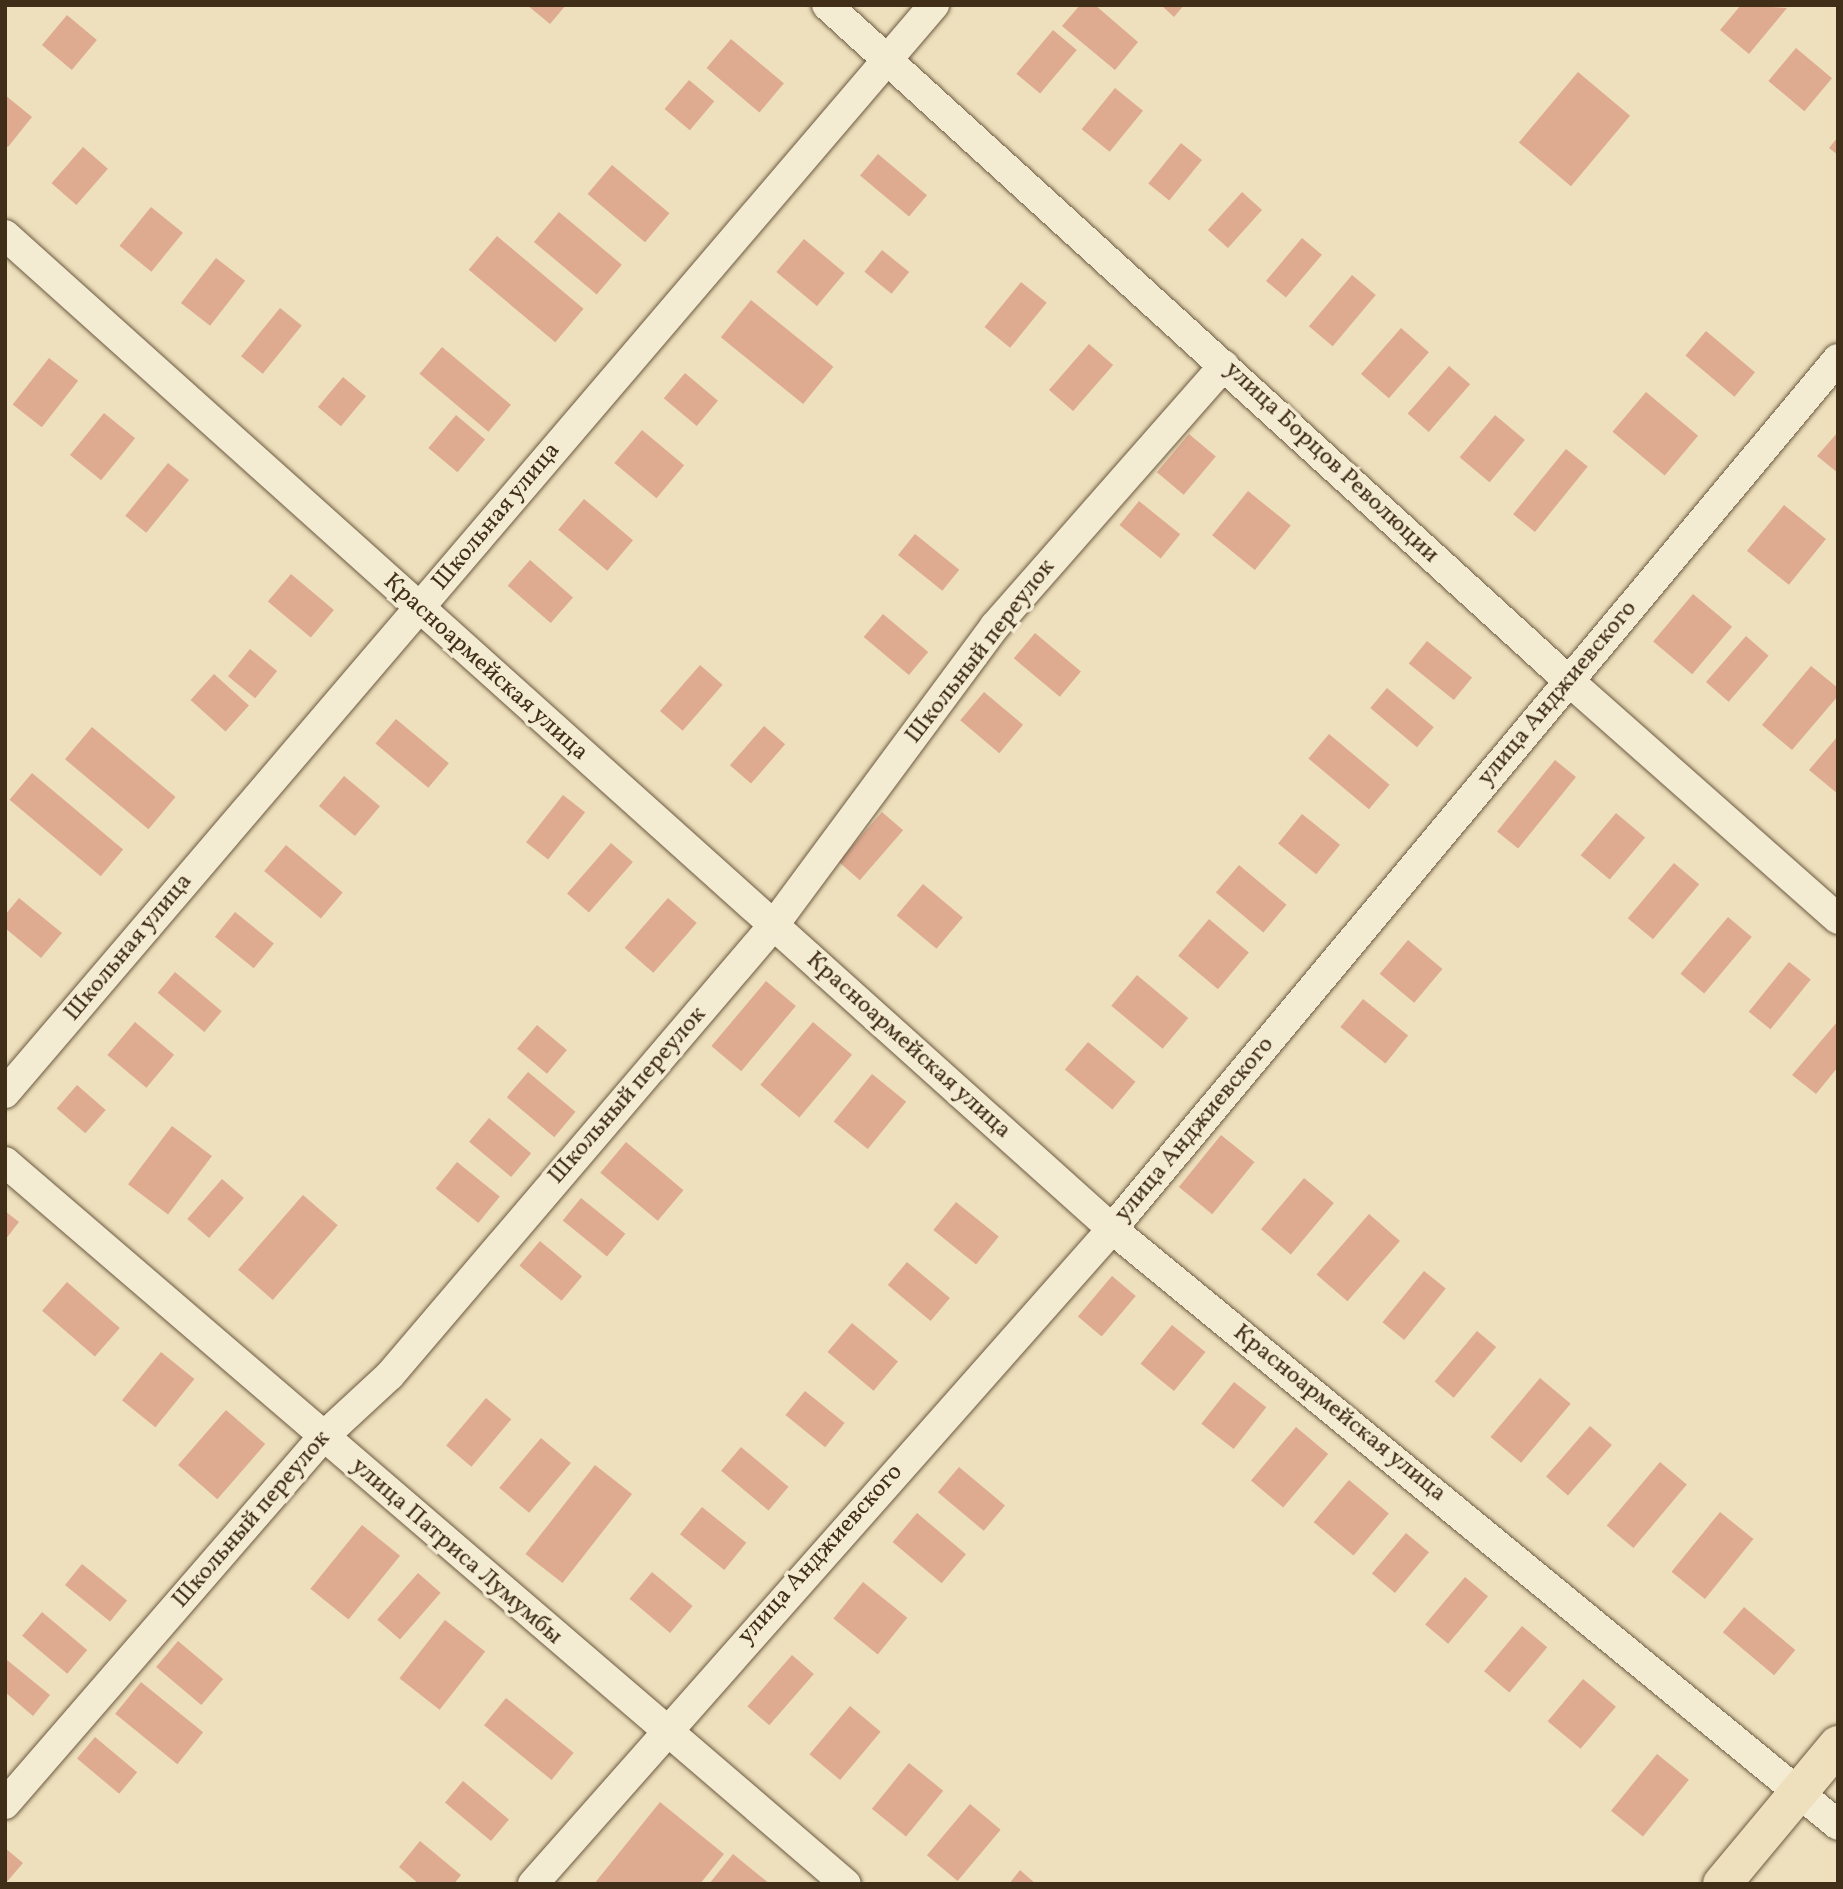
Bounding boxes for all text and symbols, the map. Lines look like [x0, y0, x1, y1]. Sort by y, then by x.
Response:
street label: улица Борцов Революции [1218, 356, 1444, 570]
street label: Школьная улица [427, 437, 567, 597]
street label: Школьный переулок [900, 554, 1062, 750]
street label: Красноармейская улица [376, 568, 594, 768]
street label: улица Анджиевского [1472, 596, 1644, 792]
street label: Школьная улица [59, 868, 199, 1028]
street label: Красноармейская улица [799, 946, 1017, 1146]
street label: Школьный переулок [543, 1001, 713, 1191]
street label: улица Анджиевского [1109, 1032, 1281, 1228]
street label: Красноармейская улица [1226, 1319, 1452, 1509]
street label: Школьный переулок [167, 1425, 337, 1615]
street label: улица Патриса Лумумбы [344, 1452, 568, 1652]
street label: улица Анджиевского [732, 1459, 910, 1651]

